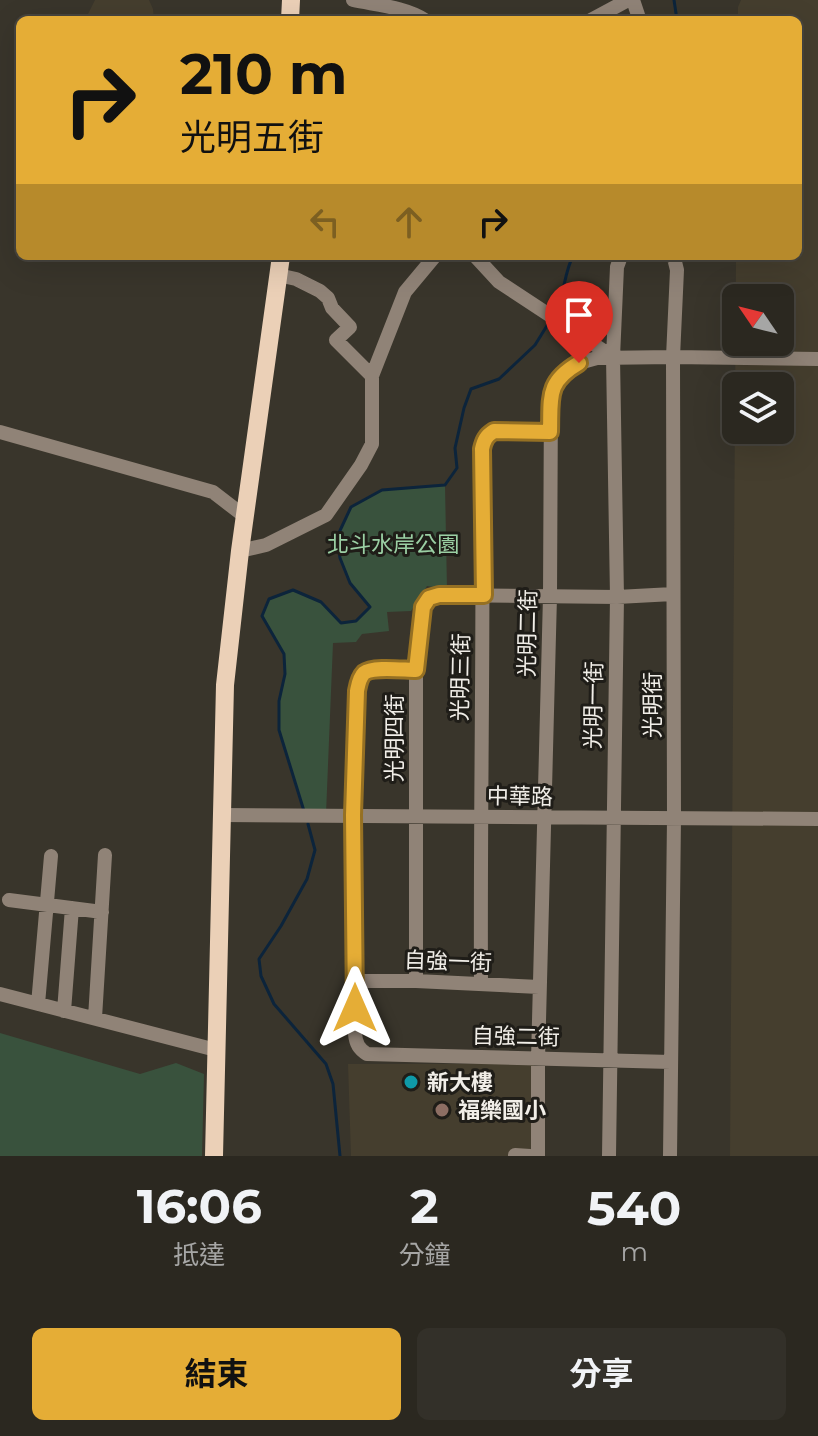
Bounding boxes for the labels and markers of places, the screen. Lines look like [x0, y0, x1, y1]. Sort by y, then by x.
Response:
pin [545, 281, 613, 363]
place label: 新大樓 [427, 1069, 493, 1096]
marker: 新大樓 [402, 1073, 420, 1091]
place label: 福樂國小 [458, 1097, 546, 1124]
marker: 福樂國小 [433, 1101, 451, 1119]

